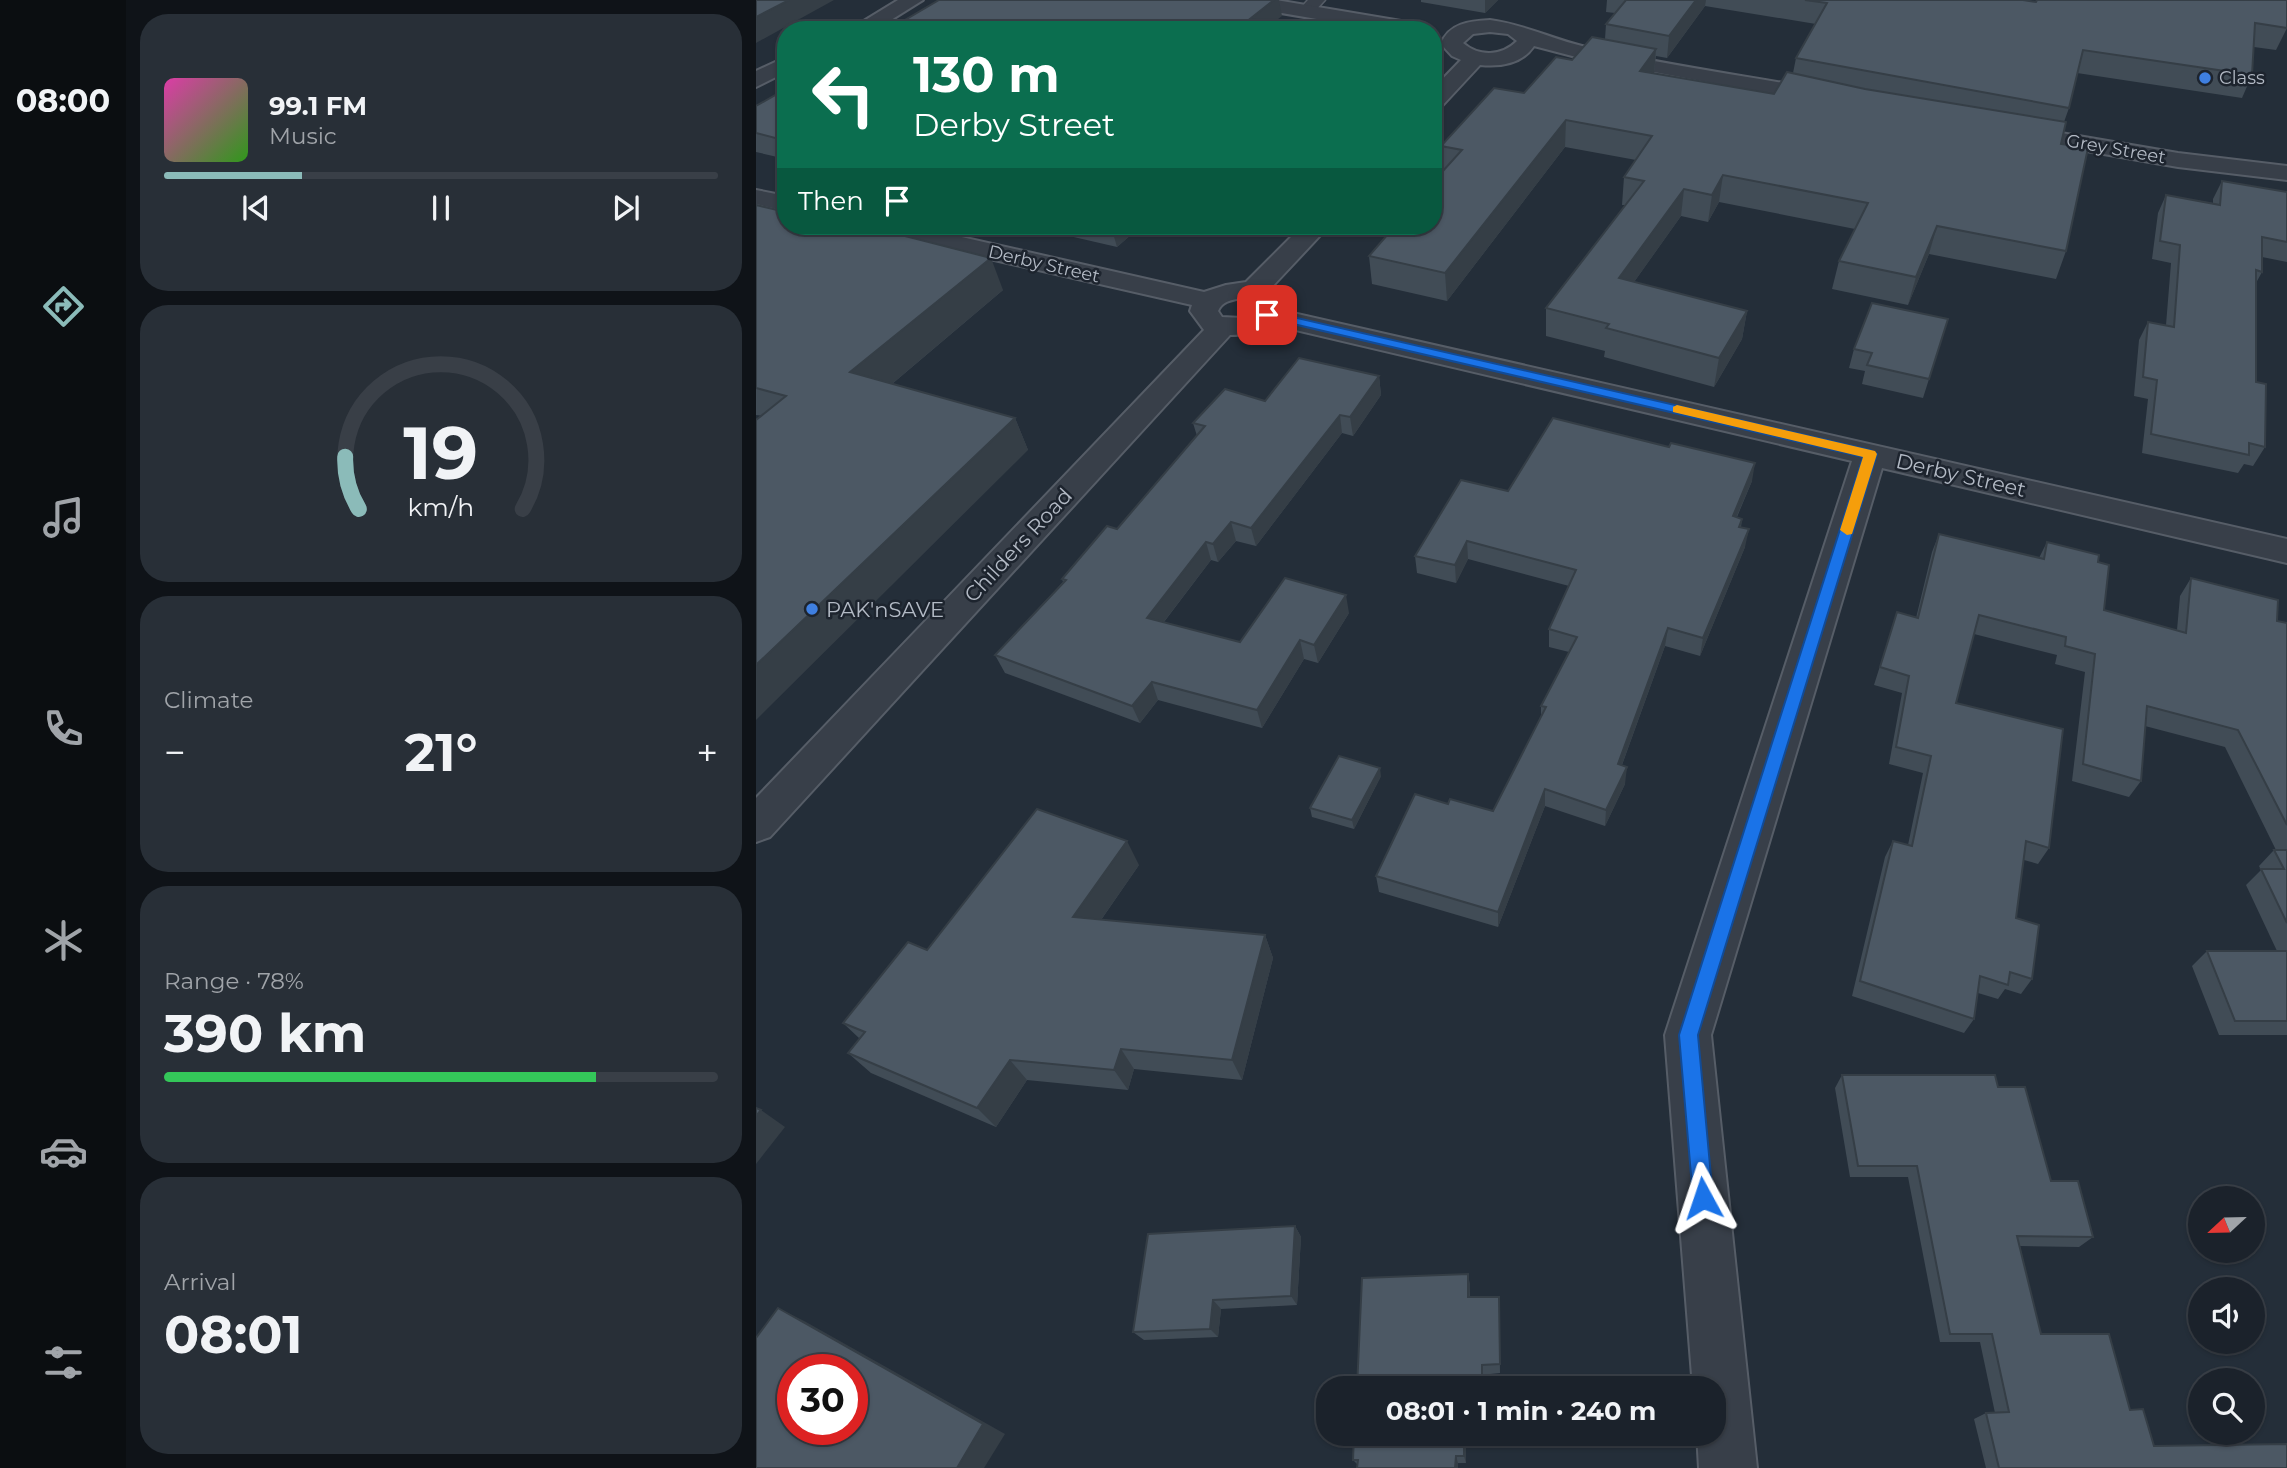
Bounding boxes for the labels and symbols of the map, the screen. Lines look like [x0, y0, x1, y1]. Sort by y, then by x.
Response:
place label: Class [2219, 67, 2265, 89]
marker: Class [2197, 70, 2213, 86]
street label: Grey Street [2065, 129, 2167, 169]
street label: Derby Street [986, 240, 1102, 288]
pin [1237, 285, 1297, 345]
street label: Derby Street [1894, 448, 2028, 502]
street label: Childers Road [959, 483, 1077, 607]
place label: PAK'nSAVE [826, 597, 944, 622]
marker: PAK'nSAVE [804, 601, 820, 617]
position arrow [1666, 1161, 1740, 1235]
north arrow [2188, 1186, 2264, 1264]
speed limit sign: 30 [777, 1354, 868, 1445]

